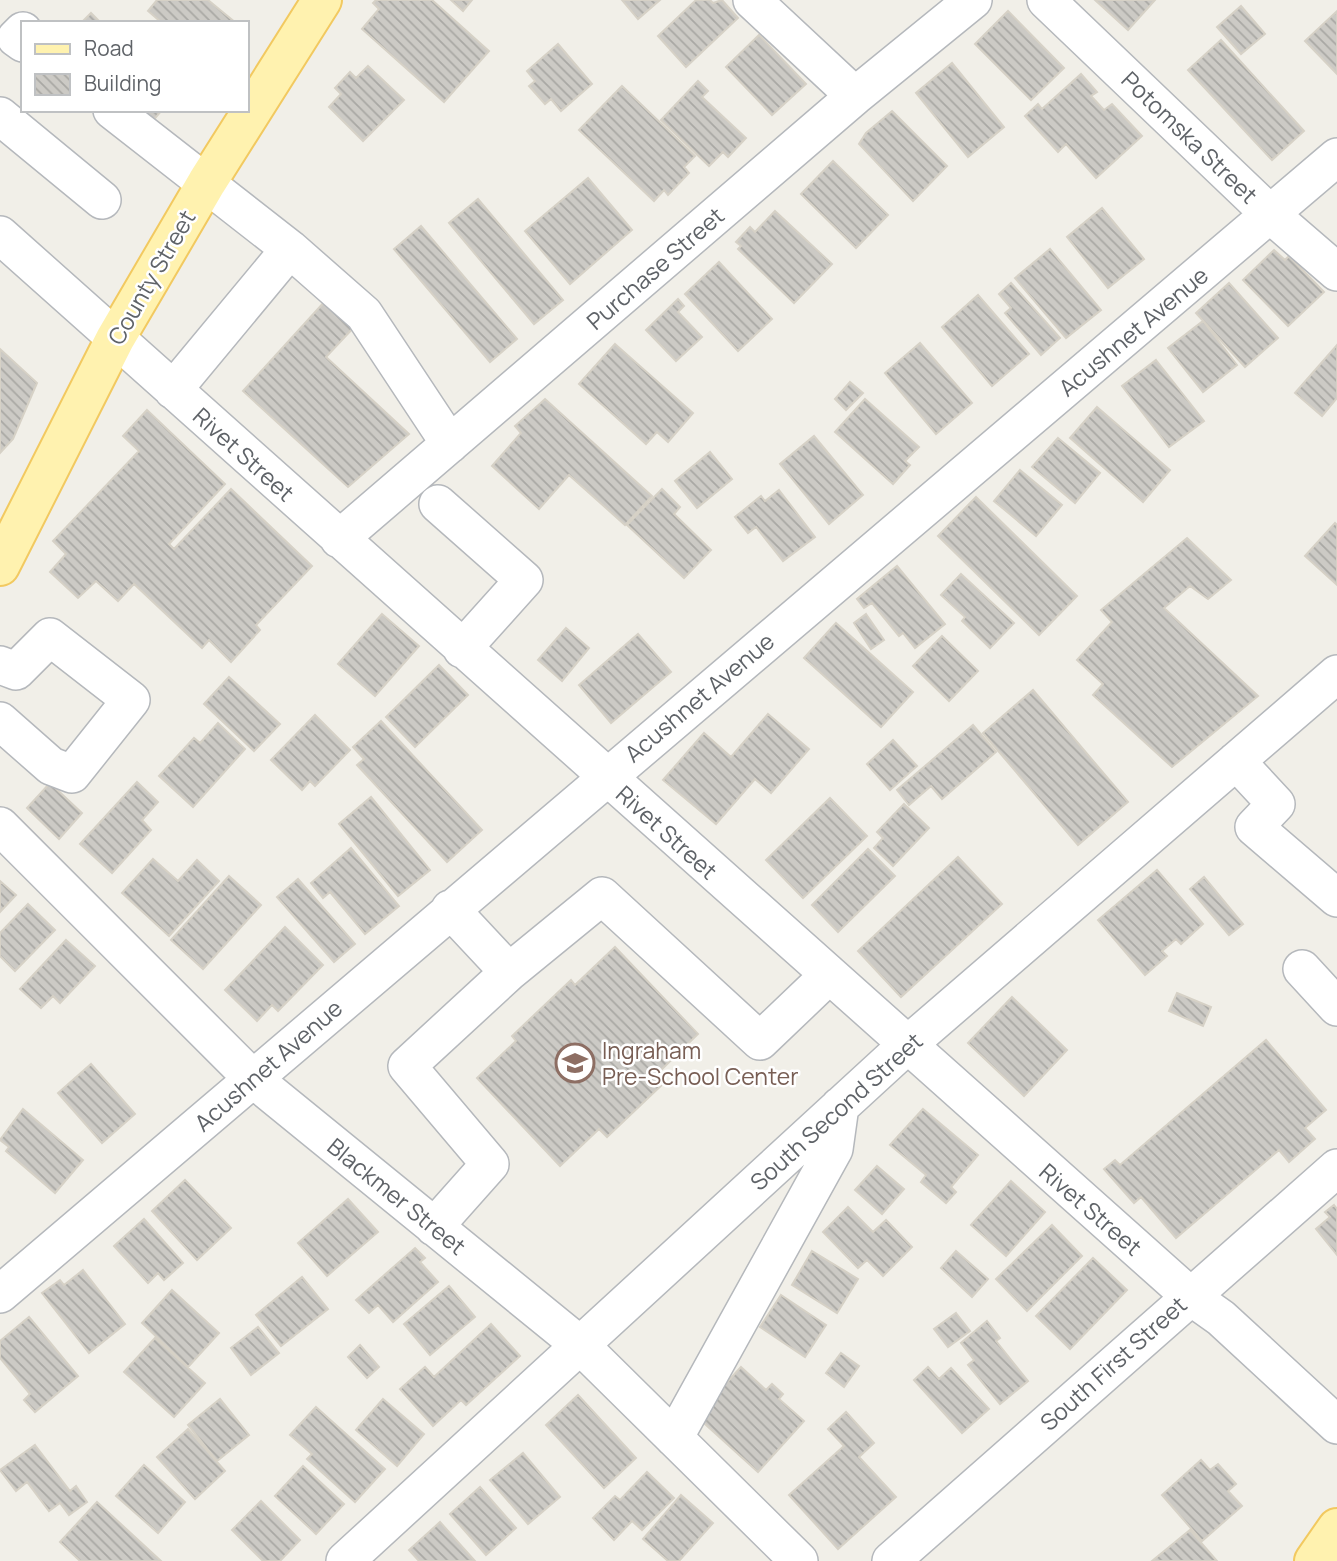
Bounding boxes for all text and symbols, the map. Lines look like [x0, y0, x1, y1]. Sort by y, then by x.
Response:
legend [21, 21, 248, 112]
text: Road [84, 34, 134, 62]
street label: Potomska Street [1115, 64, 1265, 210]
text: Building [84, 69, 161, 97]
street label: Purchase Street [579, 199, 731, 337]
street label: County Street [100, 204, 202, 350]
street label: Acushnet Avenue [1051, 259, 1215, 403]
street label: Rivet Street [187, 400, 301, 508]
street label: Acushnet Avenue [617, 625, 781, 769]
street label: Rivet Street [610, 778, 724, 886]
street label: Acushnet Avenue [187, 992, 349, 1138]
street label: South Second Street [743, 1025, 929, 1197]
place label: Ingraham Pre-School Center [602, 1034, 799, 1092]
school or university icon: Ingraham Pre-School Center [554, 1042, 596, 1084]
street label: Blackmer Street [321, 1130, 473, 1262]
street label: Rivet Street [1033, 1156, 1149, 1262]
street label: South First Street [1033, 1288, 1193, 1438]

